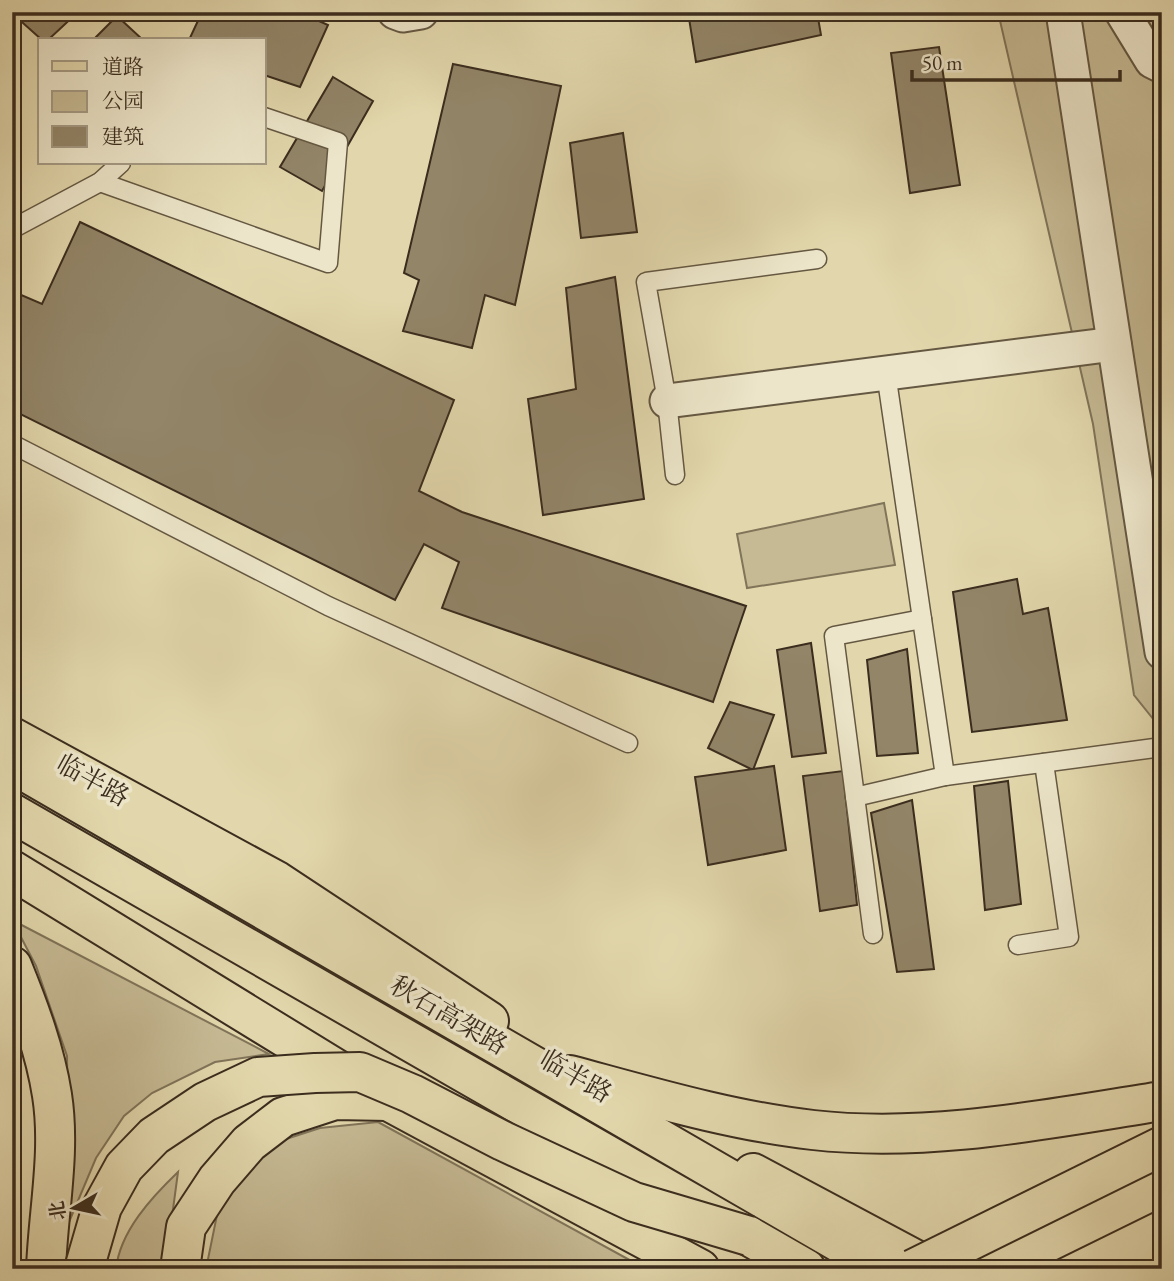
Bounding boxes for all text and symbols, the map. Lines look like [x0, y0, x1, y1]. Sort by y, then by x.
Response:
legend [38, 38, 266, 164]
scale bar [912, 38, 1120, 82]
text: 50 m [922, 49, 963, 76]
text: 道路 [102, 53, 144, 80]
text: 公园 [102, 87, 144, 114]
text: 建筑 [102, 123, 144, 150]
street label: 临半路 [51, 746, 135, 814]
street label: 秋石高架路 [384, 968, 514, 1062]
street label: 临半路 [534, 1042, 618, 1110]
north arrow [38, 1172, 108, 1242]
text: 北 [44, 1199, 72, 1222]

